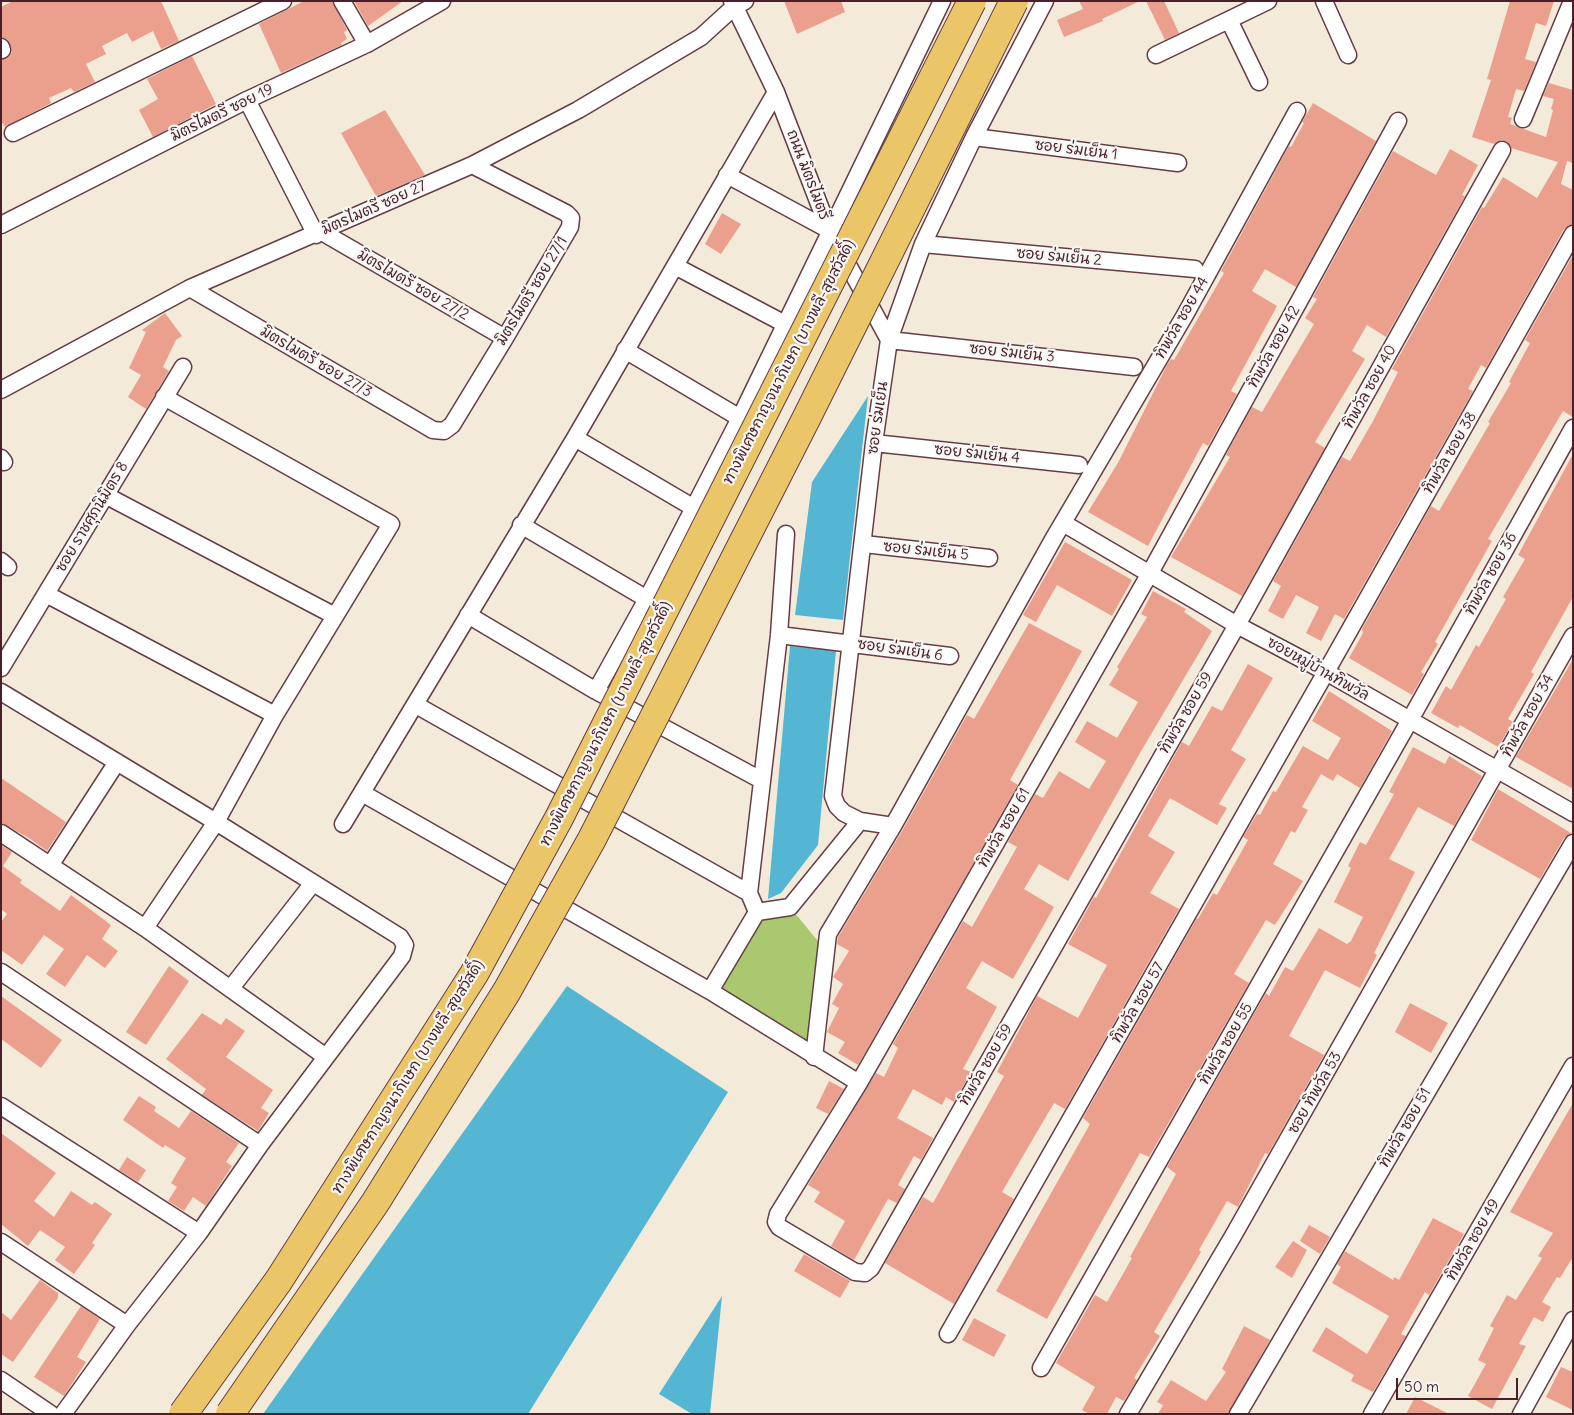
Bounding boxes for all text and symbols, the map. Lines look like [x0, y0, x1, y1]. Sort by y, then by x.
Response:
street label: มิตรไมตรี ซอย 19 [168, 80, 276, 146]
street label: ถนน มิตรไมตรี [783, 127, 833, 223]
street label: ซอย ร่มเย็น 1 [1034, 136, 1118, 164]
street label: มิตรไมตรี ซอย 27 [319, 177, 429, 239]
street label: มิตรไมตรี ซอย 27/1 [492, 233, 572, 349]
street label: ทางพิเศษกาญจนาภิเษก (บางพลี-สุขสวัสดิ์) [719, 237, 859, 487]
street label: ซอย ร่มเย็น 2 [1016, 244, 1102, 270]
street label: มิตรไมตรี ซอย 27/2 [354, 246, 472, 324]
street label: ทิพวัล ซอย 44 [1151, 274, 1213, 362]
street label: ทิพวัล ซอย 42 [1244, 303, 1304, 391]
street label: มิตรไมตรี ซอย 27/3 [257, 323, 375, 401]
street label: ซอย ร่มเย็น 3 [968, 340, 1056, 366]
street label: ทิพวัล ซอย 40 [1340, 342, 1400, 432]
street label: ซอย ร่มเย็น [864, 380, 892, 456]
street label: ทิพวัล ซอย 38 [1419, 409, 1481, 497]
street label: ซอย ร่มเย็น 4 [933, 441, 1021, 467]
street label: ซอย ราชศุภนิมิตร 8 [52, 458, 132, 576]
street label: ทิพวัล ซอย 36 [1461, 530, 1521, 618]
street label: ซอย ร่มเย็น 5 [882, 538, 970, 564]
street label: ทางพิเศษกาญจนาภิเษก (บางพลี-สุขสวัสดิ์) [536, 599, 676, 849]
street label: ซอยหมู่บ้านทิพวัล [1264, 633, 1372, 705]
street label: ซอย ร่มเย็น 6 [856, 635, 944, 665]
street label: ทิพวัล ซอย 59 [1155, 669, 1217, 757]
street label: ทิพวัล ซอย 34 [1498, 672, 1558, 760]
street label: ทิพวัล ซอย 61 [974, 785, 1034, 871]
street label: ทางพิเศษกาญจนาภิเษก (บางพลี-สุขสวัสดิ์) [328, 957, 488, 1197]
street label: ทิพวัล ซอย 57 [1108, 959, 1168, 1047]
street label: ทิพวัล ซอย 55 [1195, 1000, 1257, 1088]
street label: ทิพวัล ซอย 59 [955, 1021, 1017, 1109]
street label: ซอย ทิพวัล 53 [1284, 1049, 1346, 1137]
street label: ทิพวัล ซอย 51 [1375, 1085, 1435, 1171]
street label: ทิพวัล ซอย 49 [1442, 1196, 1504, 1284]
scale bar [1399, 1368, 1522, 1400]
text: 50 m [1404, 1377, 1439, 1396]

